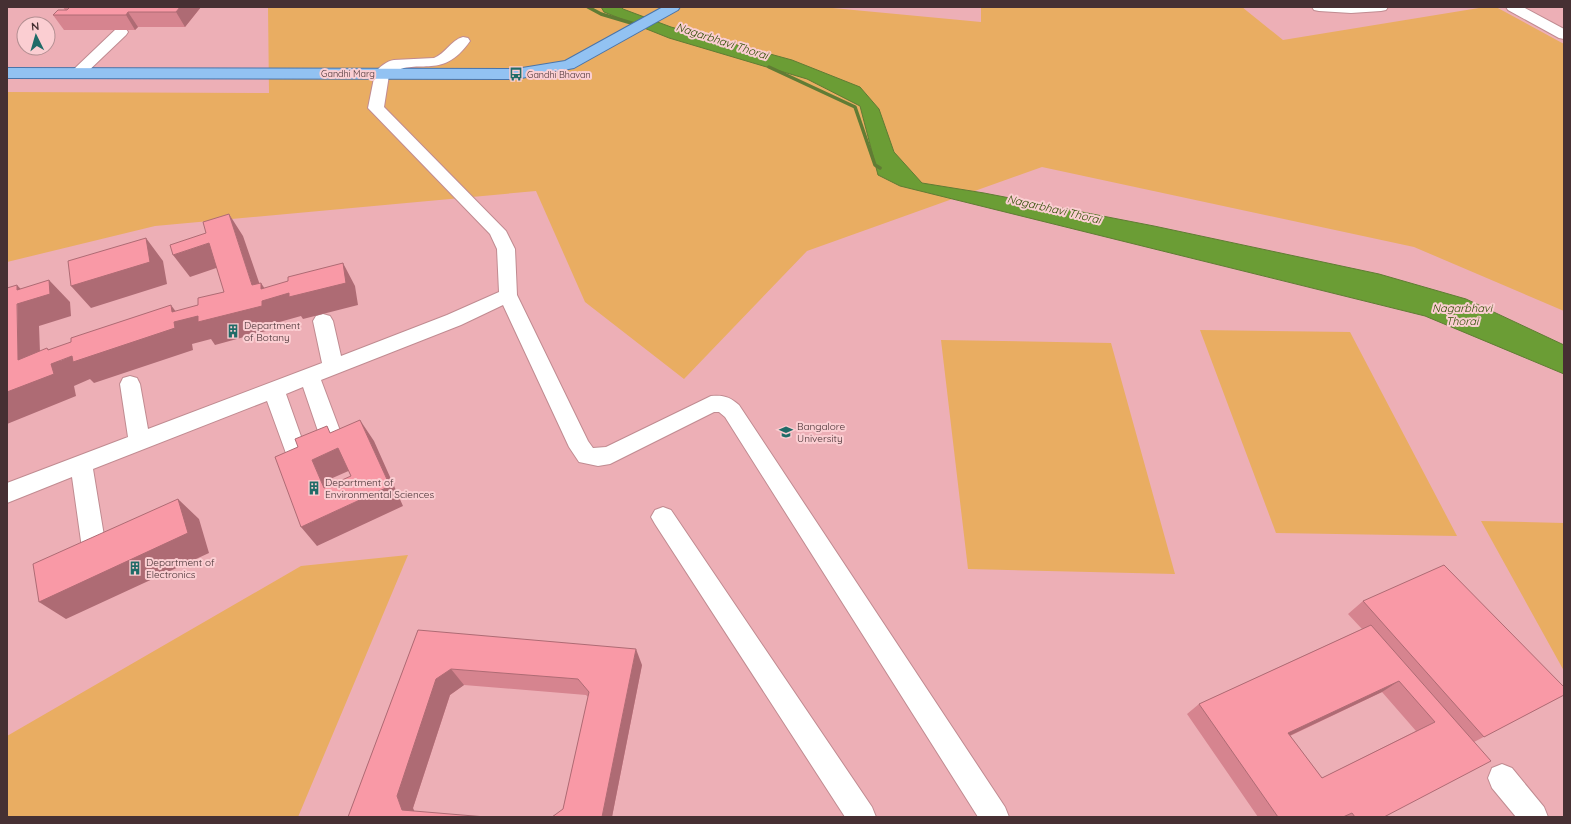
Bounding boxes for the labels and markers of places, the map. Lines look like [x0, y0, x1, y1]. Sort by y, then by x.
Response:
bus stop icon: Gandhi Bhavan [508, 66, 524, 82]
place label: Gandhi Bhavan [527, 69, 591, 80]
place label: Department of Botany [244, 319, 301, 344]
building icon: Department of Botany [225, 323, 241, 339]
place label: Bangalore University [797, 420, 845, 445]
school or university icon: Bangalore University [778, 424, 794, 440]
place label: Department of Environmental Sciences [325, 476, 435, 501]
building icon: Department of Environmental Sciences [306, 480, 322, 496]
place label: Department of Electronics [146, 556, 215, 581]
building icon: Department of Electronics [127, 560, 143, 576]

